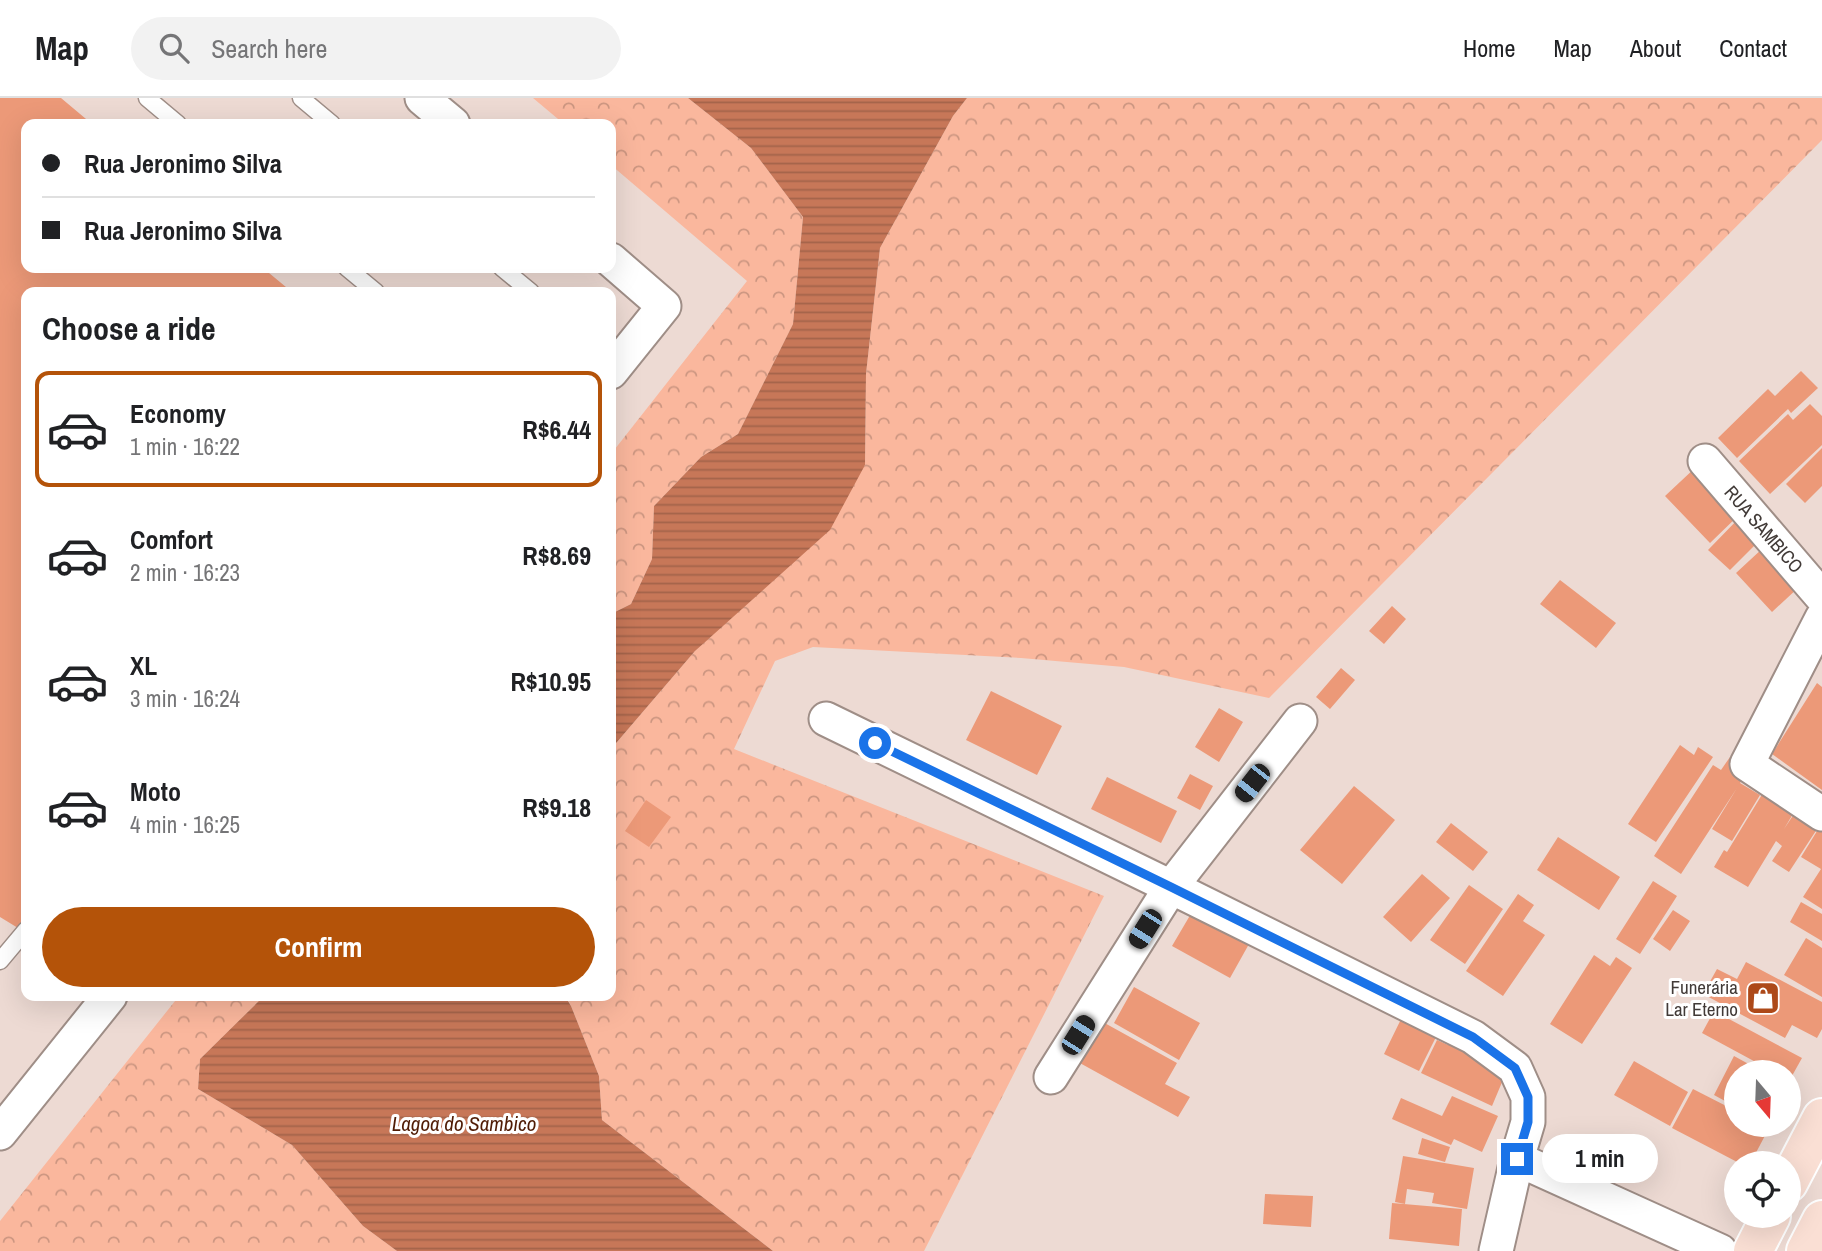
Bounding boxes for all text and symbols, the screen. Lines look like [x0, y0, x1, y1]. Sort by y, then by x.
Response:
search box [131, 17, 621, 80]
text: Map [35, 26, 89, 70]
icon: search [155, 29, 193, 67]
text: Search here [211, 31, 327, 66]
text: Home [1463, 32, 1515, 64]
text: Map [1553, 32, 1592, 64]
text: About [1630, 32, 1681, 64]
text: Contact [1719, 32, 1787, 64]
text: Rua Jeronimo Silva [84, 146, 282, 181]
text: Rua Jeronimo Silva [84, 213, 282, 248]
text: Choose a ride [42, 307, 216, 350]
text: Economy [130, 396, 226, 431]
icon: car [46, 398, 109, 461]
text: R$6.44 [522, 412, 591, 447]
text: 1 min · 16:22 [130, 431, 240, 462]
street label: RUA SAMBICO [1719, 480, 1809, 578]
text: Comfort [130, 522, 213, 557]
icon: car [46, 524, 109, 587]
text: R$8.69 [522, 538, 591, 573]
text: 2 min · 16:23 [130, 557, 240, 588]
text: XL [130, 648, 157, 683]
icon: car [46, 650, 109, 713]
text: R$10.95 [510, 664, 591, 699]
text: 3 min · 16:24 [130, 683, 240, 714]
route start [859, 727, 891, 759]
car [1231, 760, 1274, 806]
text: Moto [130, 774, 181, 809]
icon: car [46, 776, 109, 839]
text: R$9.18 [522, 790, 591, 825]
text: 4 min · 16:25 [130, 809, 240, 840]
car [1125, 906, 1166, 952]
button: Confirm [42, 907, 595, 987]
place label: Funerária Lar Eterno [1665, 974, 1738, 1022]
shop icon: Funerária Lar Eterno [1744, 979, 1782, 1017]
car [1058, 1012, 1099, 1058]
north arrow [1724, 1060, 1801, 1138]
map controls [1724, 1060, 1801, 1228]
water label: Lagoa do Sambico [392, 1109, 536, 1138]
callout: 1 min [1542, 1134, 1657, 1184]
route end [1501, 1143, 1533, 1175]
text: 1 min [1575, 1143, 1625, 1174]
button: locate [1724, 1151, 1801, 1228]

